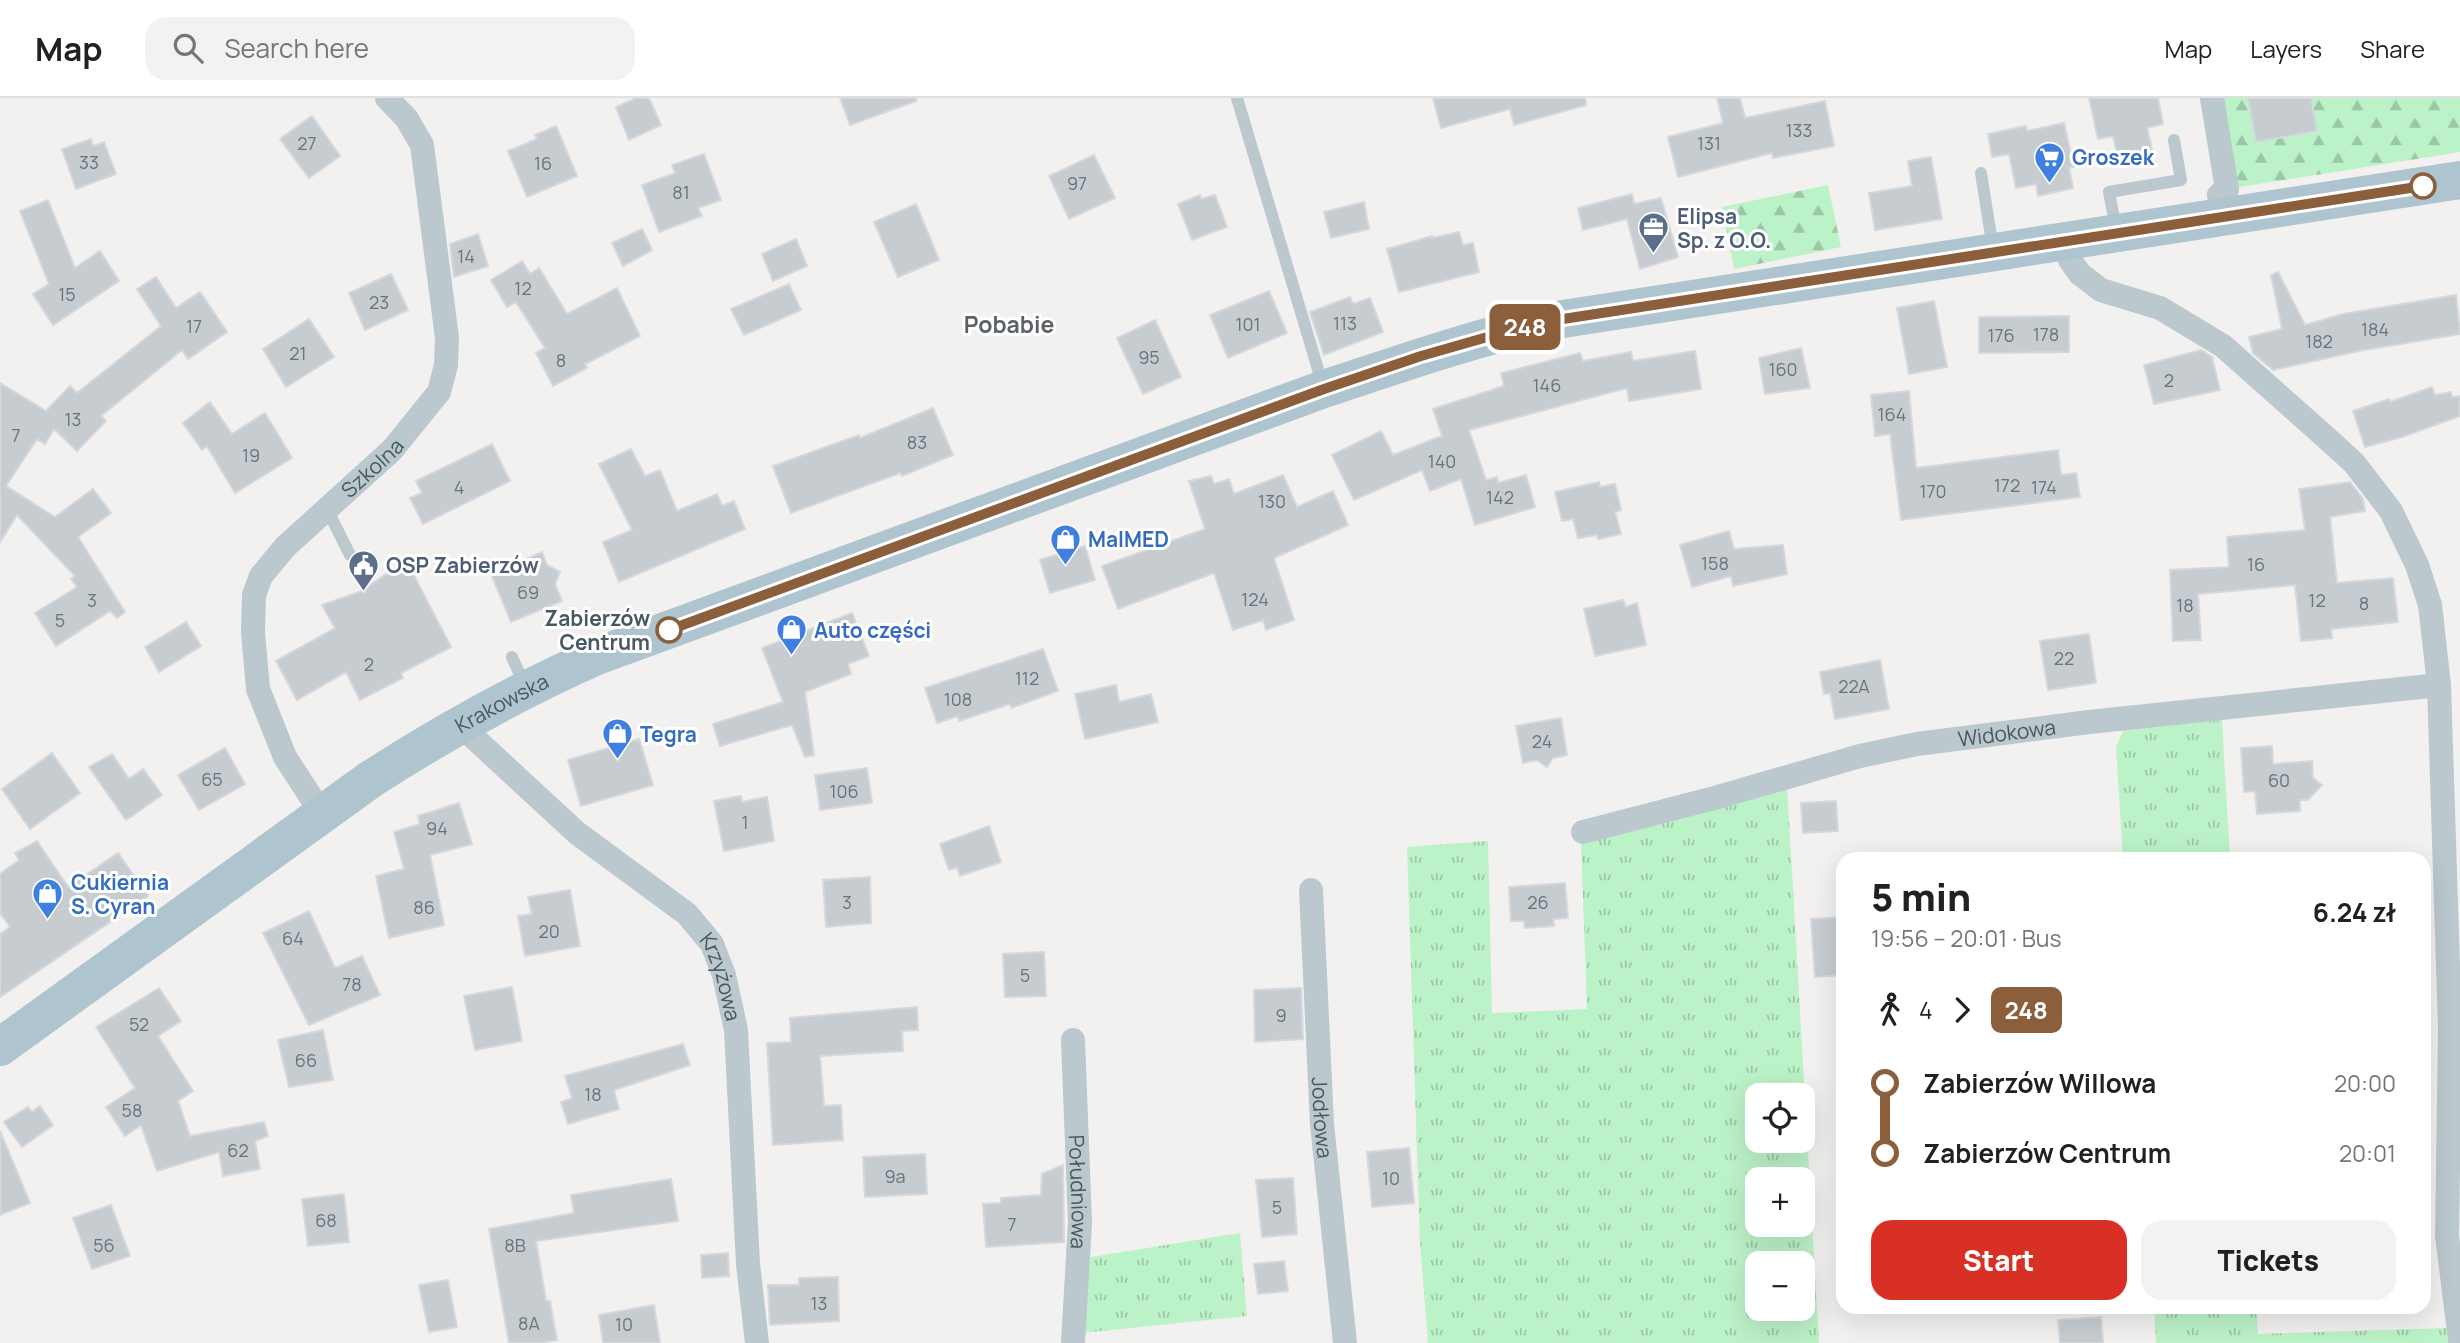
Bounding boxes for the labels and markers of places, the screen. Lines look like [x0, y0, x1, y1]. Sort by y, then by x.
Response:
supermarket icon: Groszek [2032, 140, 2066, 184]
place label: Groszek [2072, 143, 2155, 171]
unlabelled marker [2410, 173, 2436, 199]
place label: Elipsa Sp. z O.O. [1677, 202, 1771, 254]
office icon: Elipsa Sp. z O.O. [1637, 211, 1671, 255]
shop icon: MalMED [1048, 522, 1082, 566]
place label: MalMED [1088, 525, 1169, 553]
public building icon: OSP Zabierzów [346, 548, 380, 592]
place label: OSP Zabierzów [386, 551, 539, 579]
place label: Zabierzów Centrum [544, 604, 650, 656]
shop icon: Auto części [774, 613, 808, 657]
place label: Auto części [814, 616, 931, 644]
marker: Zabierzów Centrum [656, 617, 682, 643]
shop icon: Tegra [600, 717, 634, 761]
place label: Tegra [640, 720, 697, 748]
place label: Cukiernia S. Cyran [71, 868, 169, 920]
shop icon: Cukiernia S. Cyran [31, 877, 65, 921]

